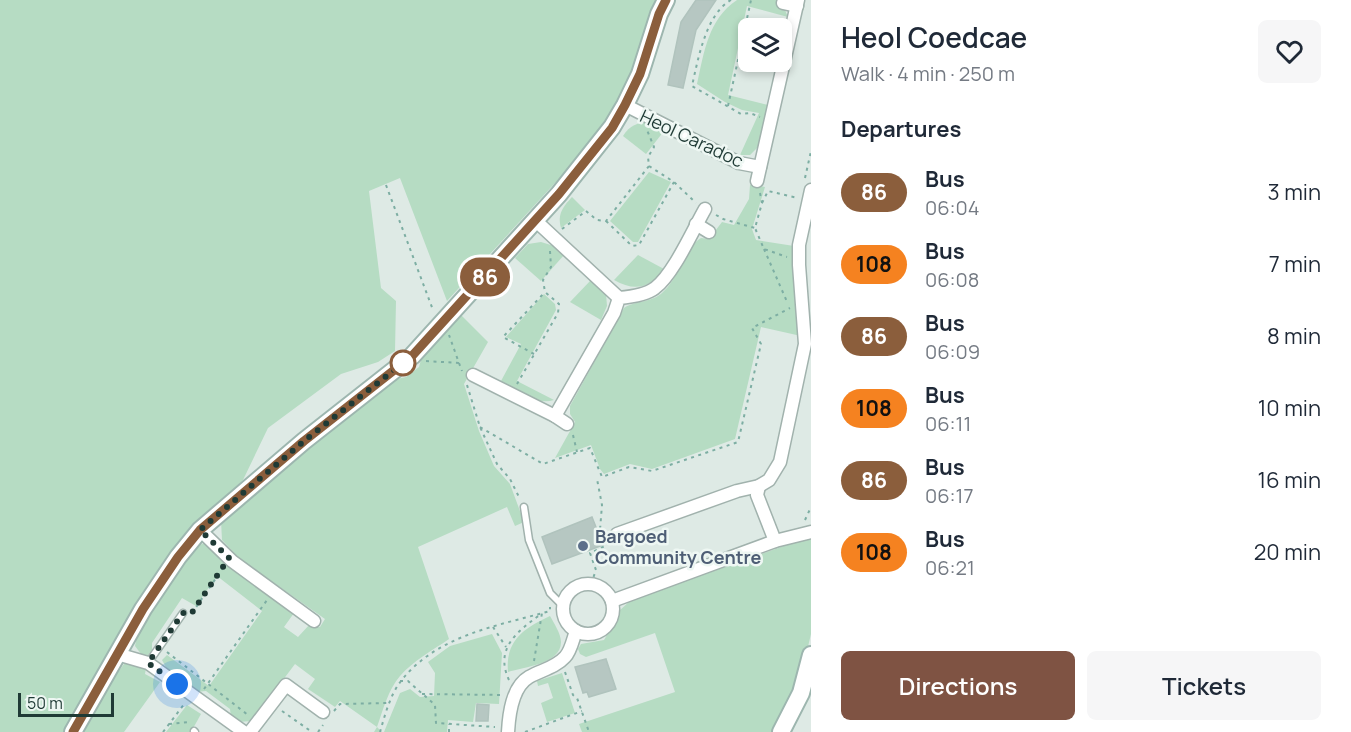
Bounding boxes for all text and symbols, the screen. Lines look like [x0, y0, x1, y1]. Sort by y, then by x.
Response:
map controls [738, 18, 792, 72]
button: layers [738, 18, 792, 72]
text: Heol Coedcae [841, 18, 1027, 56]
button: heart [1258, 20, 1321, 83]
text: Walk · 4 min · 250 m [841, 60, 1015, 87]
street label: Heol Caradoc [636, 104, 748, 172]
text: Departures [841, 114, 961, 144]
text: Bus [925, 164, 965, 194]
text: 3 min [1268, 177, 1321, 207]
text: 86 [861, 178, 887, 206]
text: 06:04 [925, 194, 980, 221]
text: Bus [925, 236, 965, 266]
text: 7 min [1269, 249, 1321, 279]
text: 108 [856, 250, 892, 278]
line badge: 86 [458, 258, 512, 296]
text: 86 [472, 263, 498, 291]
text: 06:08 [925, 266, 979, 293]
text: Bus [925, 308, 965, 338]
text: 8 min [1267, 321, 1321, 351]
text: 86 [861, 322, 887, 350]
text: 06:09 [925, 338, 980, 365]
unlabelled marker [390, 350, 416, 376]
text: Bus [925, 380, 965, 410]
text: 10 min [1258, 393, 1321, 423]
text: 108 [856, 394, 892, 422]
text: 06:11 [925, 410, 971, 437]
text: Bus [925, 452, 965, 482]
text: 16 min [1258, 465, 1321, 495]
text: 86 [861, 466, 887, 494]
text: 06:17 [925, 482, 973, 509]
place label: Bargoed Community Centre [595, 524, 761, 569]
text: Bus [925, 524, 965, 554]
text: 20 min [1254, 537, 1321, 567]
text: 108 [856, 538, 892, 566]
marker: Bargoed Community Centre [576, 539, 590, 553]
text: 06:21 [925, 554, 975, 581]
button: Directions [841, 651, 1075, 720]
button: Tickets [1087, 651, 1321, 720]
your location [162, 669, 192, 699]
scale bar [18, 690, 114, 718]
text: 50 m [27, 692, 63, 714]

